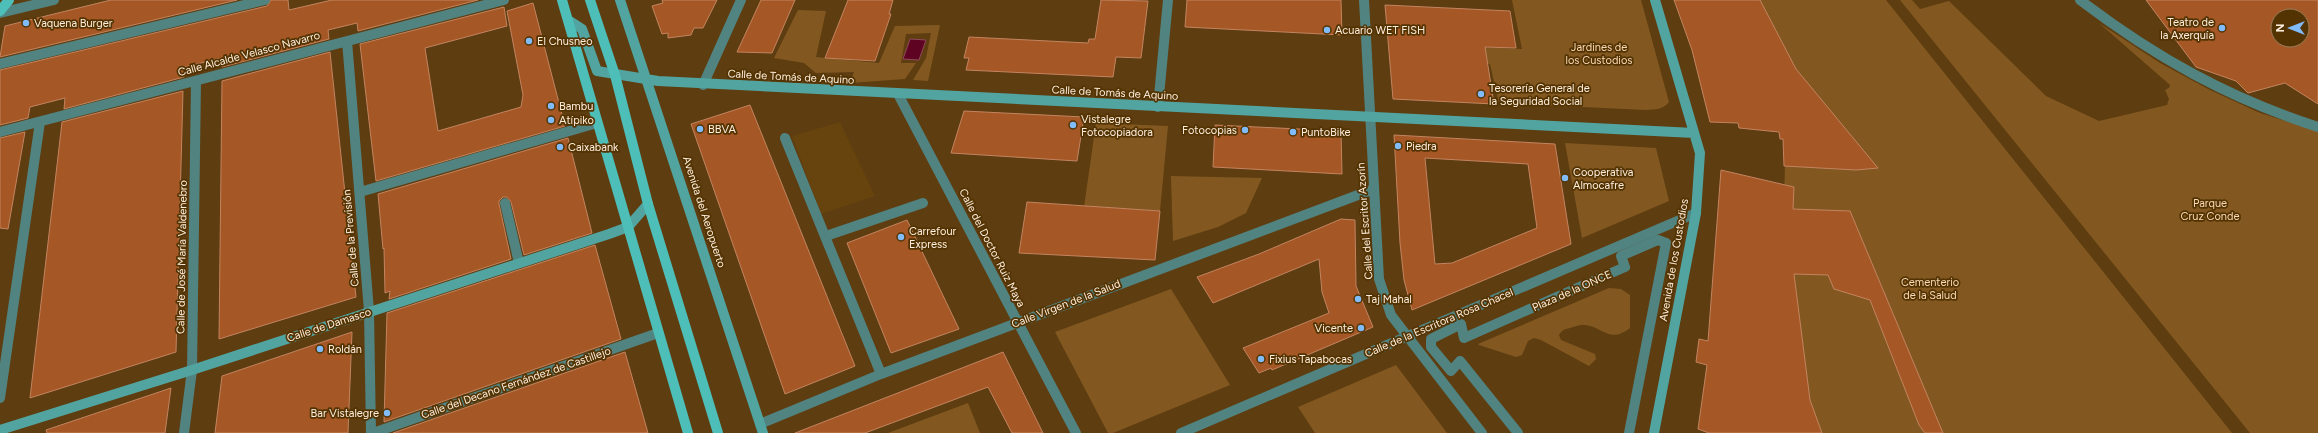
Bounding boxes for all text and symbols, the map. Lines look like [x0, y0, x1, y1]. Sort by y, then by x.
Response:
north arrow [2270, 8, 2310, 48]
place label: Teatro de la Axerquía [2160, 16, 2214, 42]
place label: Vaquena Burger [34, 17, 113, 30]
marker: Vaquena Burger [21, 18, 31, 28]
marker: Teatro de la Axerquía [2217, 23, 2227, 33]
place label: Acuario WET FISH [1335, 24, 1425, 37]
text: N [2274, 24, 2287, 32]
marker: Acuario WET FISH [1322, 25, 1332, 35]
street label: Calle Alcalde Velasco Navarro [177, 29, 321, 79]
place label: El Chusneo [537, 35, 593, 48]
marker: El Chusneo [524, 36, 534, 46]
park label: Jardines de los Custodios [1566, 41, 1632, 67]
street label: Calle de Tomás de Aquino [727, 67, 855, 87]
place label: Tesorería General de la Seguridad Social [1489, 82, 1590, 108]
street label: Calle de Tomás de Aquino [1051, 83, 1179, 103]
marker: Tesorería General de la Seguridad Social [1476, 89, 1486, 99]
place label: Bambu [559, 100, 593, 113]
marker: Bambu [546, 101, 556, 111]
place label: Vistalegre Fotocopiadora [1081, 113, 1153, 139]
place label: Atípiko [559, 114, 594, 127]
marker: Atípiko [546, 115, 556, 125]
marker: Vistalegre Fotocopiadora [1068, 120, 1078, 130]
place label: BBVA [708, 123, 737, 136]
marker: BBVA [695, 124, 705, 134]
place label: Fotocopias [1182, 124, 1237, 137]
marker: Fotocopias [1240, 125, 1250, 135]
place label: PuntoBike [1301, 126, 1351, 139]
marker: PuntoBike [1288, 127, 1298, 137]
place label: Piedra [1406, 140, 1437, 153]
place label: Caixabank [568, 141, 619, 154]
marker: Piedra [1393, 141, 1403, 151]
marker: Caixabank [555, 142, 565, 152]
street label: Avenida del Aeropuerto [680, 155, 728, 269]
street label: Calle del Escritor Azorín [1354, 162, 1376, 280]
place label: Cooperativa Almocafre [1573, 166, 1633, 192]
marker: Cooperativa Almocafre [1560, 173, 1570, 183]
street label: Calle de José María Valdenebro [174, 180, 190, 334]
street label: Calle del Doctor Ruiz Maya [956, 187, 1028, 309]
street label: Calle de la Previsión [340, 189, 362, 287]
park label: Parque Cruz Conde [2181, 197, 2239, 223]
street label: Avenida de los Custodios [1657, 198, 1691, 322]
place label: Carrefour Express [909, 225, 957, 251]
marker: Carrefour Express [896, 232, 906, 242]
street label: Plaza de la ONCE [1530, 268, 1614, 314]
park label: Cementerio de la Salud [1901, 276, 1959, 302]
street label: Calle Virgen de la Salud [1010, 277, 1122, 331]
street label: Calle de la Escritora Rosa Chacel [1363, 286, 1515, 360]
place label: Taj Mahal [1366, 293, 1412, 306]
marker: Taj Mahal [1353, 294, 1363, 304]
street label: Calle de Damasco [285, 305, 373, 345]
place label: Vicente [1315, 322, 1353, 335]
marker: Vicente [1356, 323, 1366, 333]
place label: Roldán [328, 343, 362, 356]
marker: Roldán [315, 344, 325, 354]
street label: Calle del Decano Fernández de Castillejo [419, 344, 613, 422]
place label: Fixius Tapabocas [1269, 353, 1352, 366]
marker: Fixius Tapabocas [1256, 354, 1266, 364]
place label: Bar Vistalegre [311, 407, 379, 420]
marker: Bar Vistalegre [382, 408, 392, 418]

